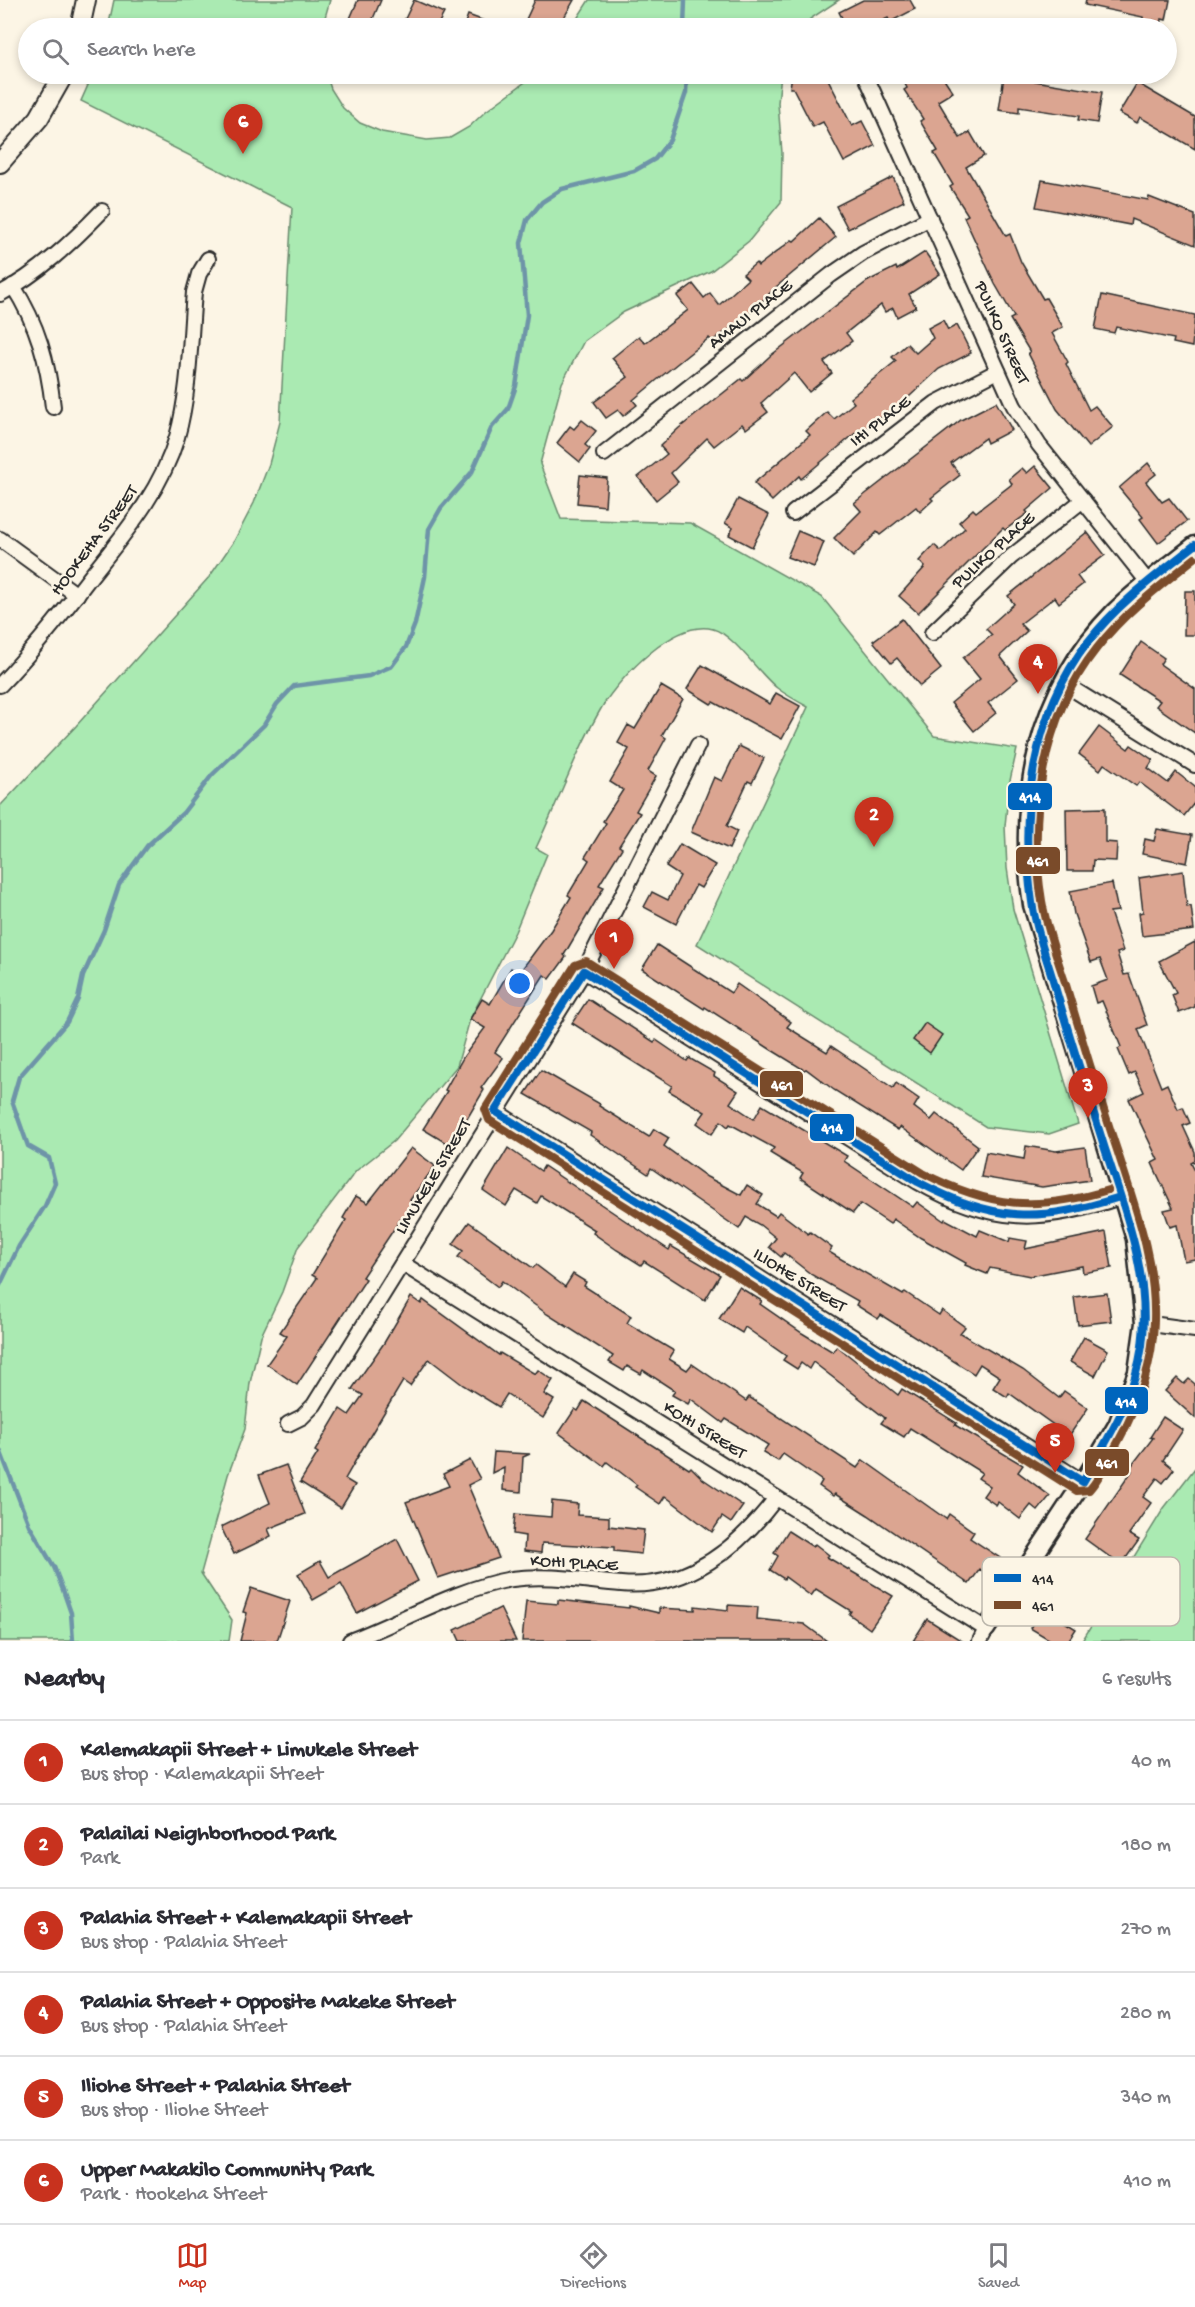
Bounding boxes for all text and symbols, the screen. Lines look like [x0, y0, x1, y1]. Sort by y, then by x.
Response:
search box [18, 18, 1177, 84]
icon: search [39, 35, 72, 68]
text: Search here [87, 38, 195, 64]
pin: 6 [224, 104, 262, 154]
street label: AMAUI PLACE [705, 275, 798, 354]
street label: PULIKO STREET [969, 277, 1033, 389]
street label: IHI PLACE [846, 391, 916, 452]
street label: HOOKEHA STREET [47, 481, 144, 600]
street label: PULIKO PLACE [947, 508, 1040, 594]
pin: 4 [1018, 644, 1058, 694]
line badge: 414 [1007, 782, 1053, 811]
text: 414 [1018, 790, 1041, 809]
pin: 2 [854, 798, 894, 847]
line badge: 461 [1015, 846, 1061, 875]
text: 461 [1026, 854, 1049, 873]
pin: 1 [594, 920, 634, 969]
your location [505, 969, 534, 998]
pin: 3 [1068, 1068, 1108, 1118]
line badge: 461 [759, 1070, 804, 1098]
text: 461 [770, 1078, 793, 1097]
line badge: 414 [809, 1113, 855, 1142]
street label: LIMUKELE STREET [391, 1115, 477, 1239]
text: 414 [820, 1121, 843, 1140]
street label: ILIOHE STREET [749, 1244, 850, 1319]
line badge: 414 [1104, 1386, 1149, 1415]
text: 414 [1114, 1395, 1137, 1414]
street label: KOHI STREET [659, 1397, 750, 1465]
pin: 5 [1036, 1424, 1074, 1473]
line badge: 461 [1084, 1448, 1130, 1477]
text: 461 [1095, 1456, 1118, 1475]
street label: KOHI PLACE [530, 1551, 619, 1577]
legend [982, 1557, 1180, 1626]
text: 414 [1032, 1572, 1054, 1591]
text: 461 [1032, 1599, 1054, 1618]
text: Nearby [24, 1665, 105, 1696]
text: 6 results [1102, 1669, 1171, 1692]
text: Kalemakapii Street + Limukele Street [81, 1738, 417, 1764]
text: 1 [39, 1751, 48, 1774]
text: 40 m [1131, 1751, 1171, 1774]
text: Bus stop · Kalemakapii Street [81, 1764, 323, 1787]
text: Palailai Neighborhood Park [81, 1822, 335, 1848]
text: 2 [39, 1835, 48, 1858]
text: 180 m [1122, 1835, 1171, 1858]
text: Park [81, 1848, 119, 1871]
text: Palahia Street + Kalemakapii Street [81, 1906, 411, 1932]
text: 3 [38, 1919, 49, 1942]
text: 270 m [1121, 1919, 1171, 1942]
text: Bus stop · Palahia Street [81, 1932, 286, 1955]
text: Palahia Street + Opposite Makeke Street [81, 1990, 455, 2016]
text: 4 [39, 2003, 48, 2026]
text: 280 m [1120, 2003, 1171, 2026]
text: Bus stop · Palahia Street [81, 2016, 286, 2039]
text: Iliohe Street + Palahia Street [81, 2074, 350, 2100]
text: 5 [38, 2087, 49, 2110]
text: 340 m [1121, 2087, 1171, 2110]
text: Bus stop · Iliohe Street [81, 2100, 267, 2123]
text: Upper Makakilo Community Park [81, 2158, 372, 2184]
text: 6 [38, 2171, 49, 2194]
text: 410 m [1123, 2171, 1171, 2194]
text: Park · Hookeha Street [81, 2184, 266, 2207]
tab: Map [176, 2239, 209, 2294]
tab: Directions [561, 2239, 626, 2294]
tab: Saved [978, 2239, 1019, 2294]

